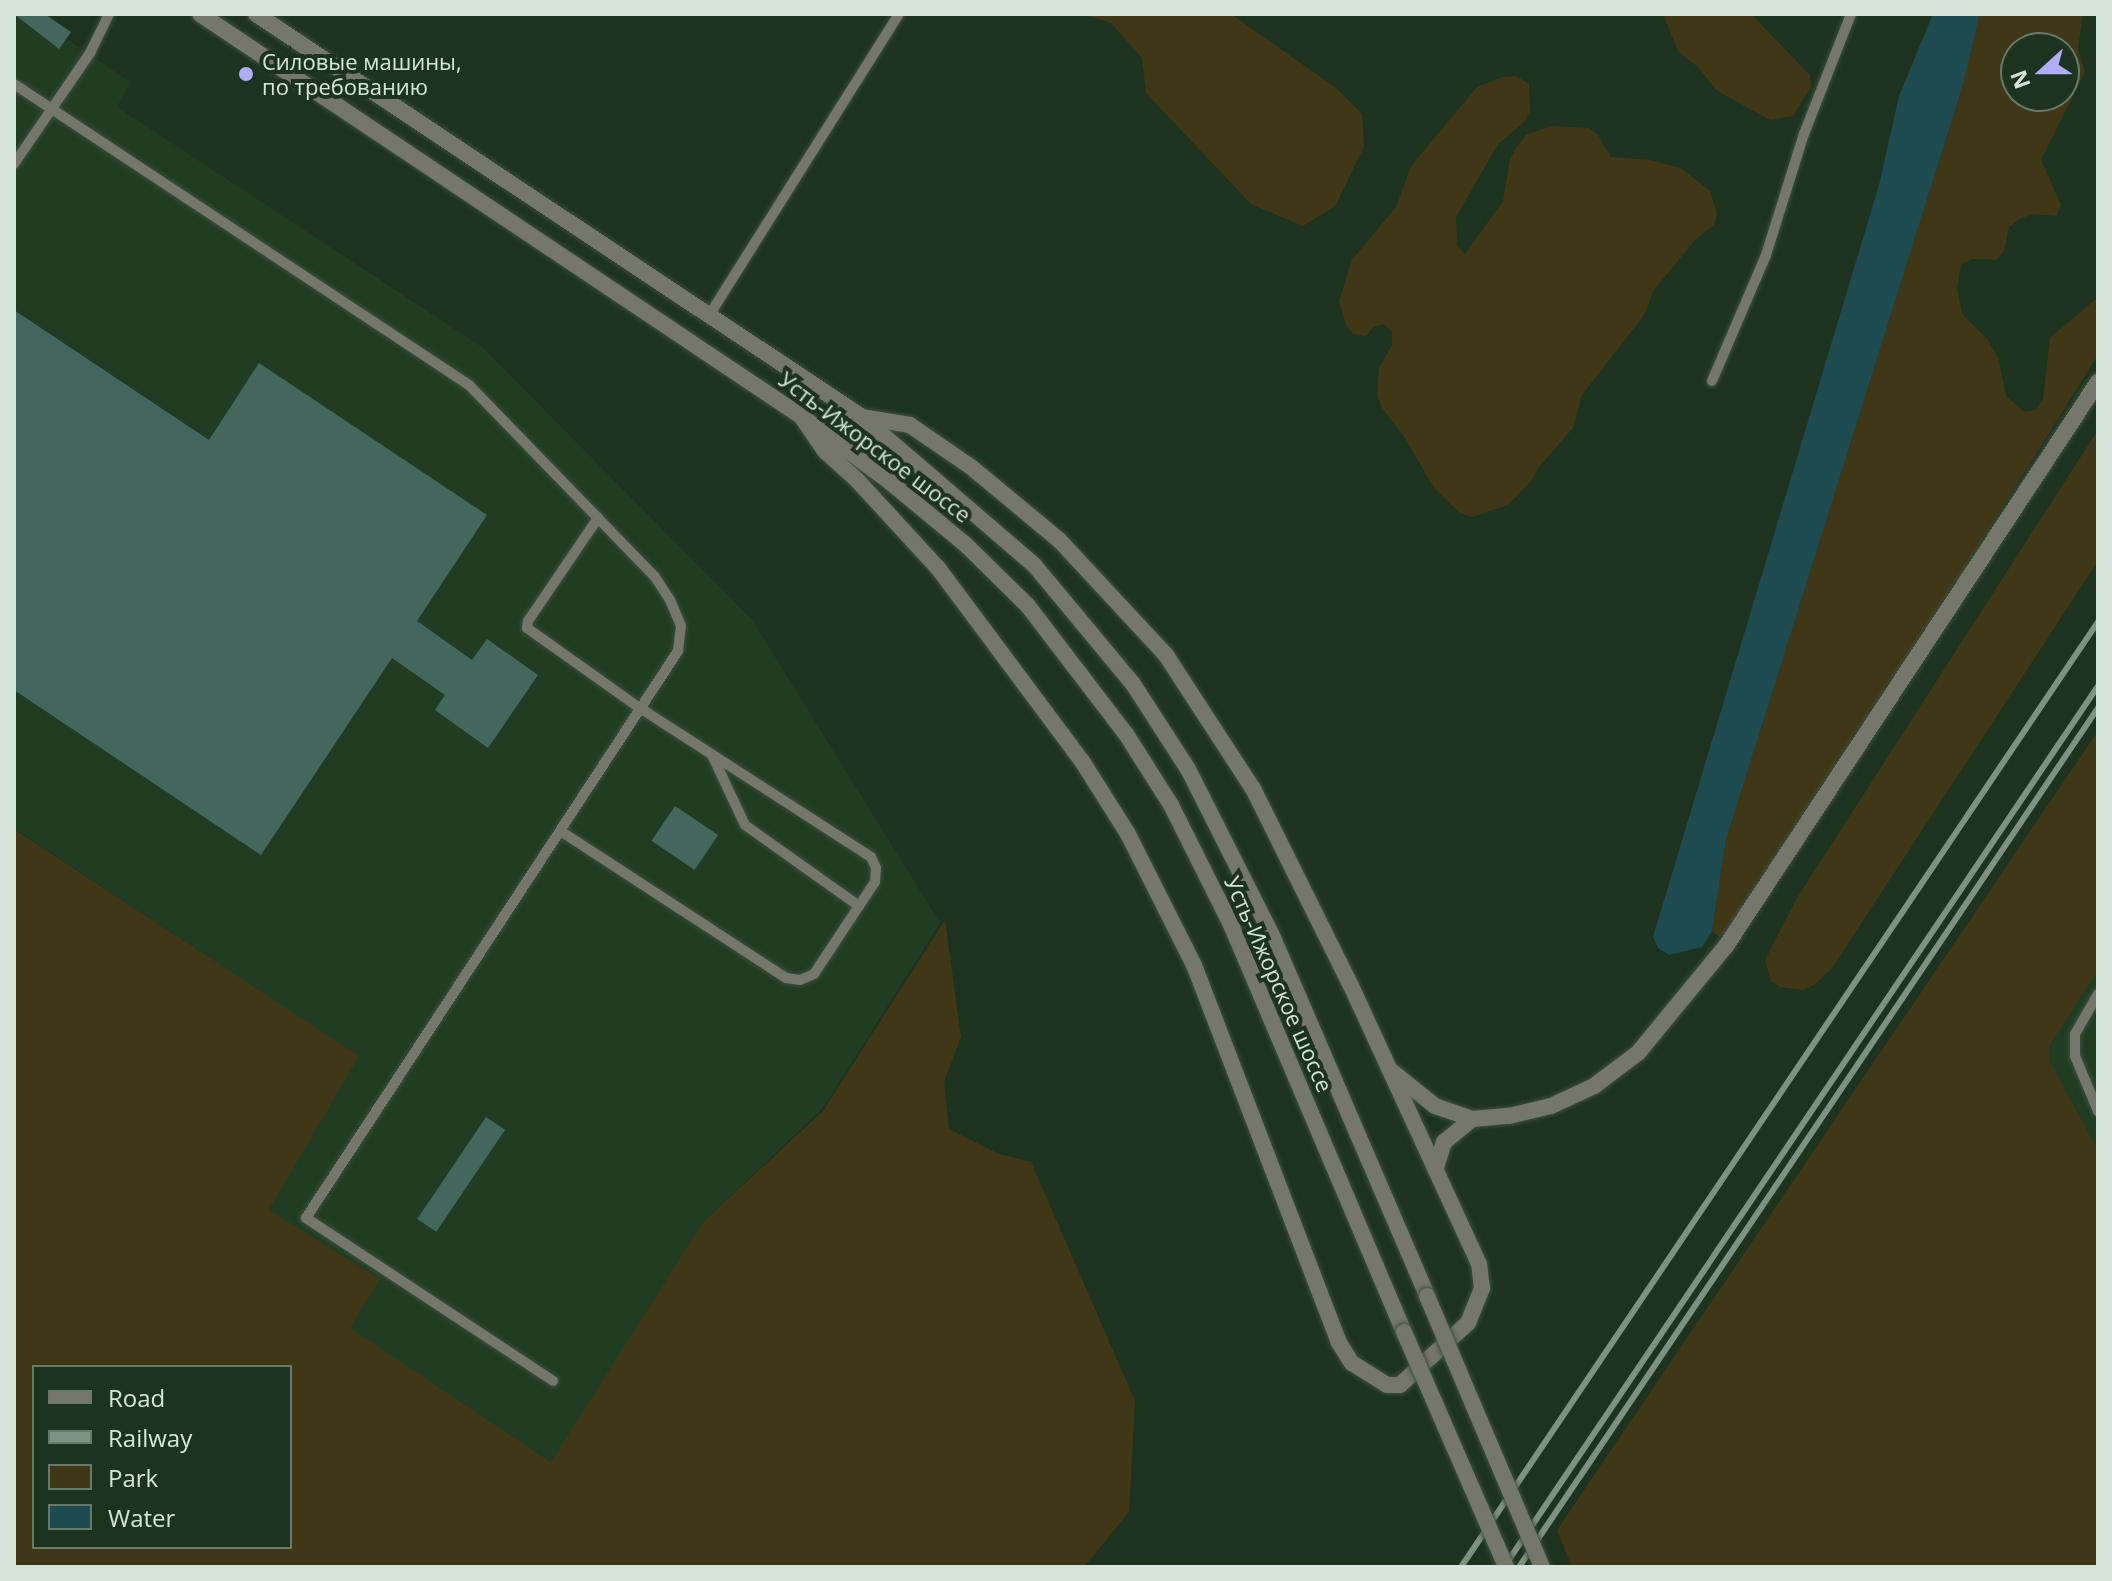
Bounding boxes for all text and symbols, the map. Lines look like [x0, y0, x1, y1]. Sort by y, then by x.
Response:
north arrow [2000, 32, 2080, 112]
place label: Силовые машины, по требованию [262, 48, 462, 100]
marker: Силовые машины, по требованию [237, 65, 255, 83]
text: N [2002, 66, 2037, 94]
street label: Усть-Ижорское шоссе [774, 366, 976, 528]
street label: Усть-Ижорское шоссе [1219, 872, 1339, 1096]
legend [32, 1365, 292, 1549]
text: Road [108, 1381, 165, 1414]
text: Railway [108, 1421, 192, 1454]
text: Park [108, 1461, 158, 1494]
text: Water [108, 1501, 175, 1534]

